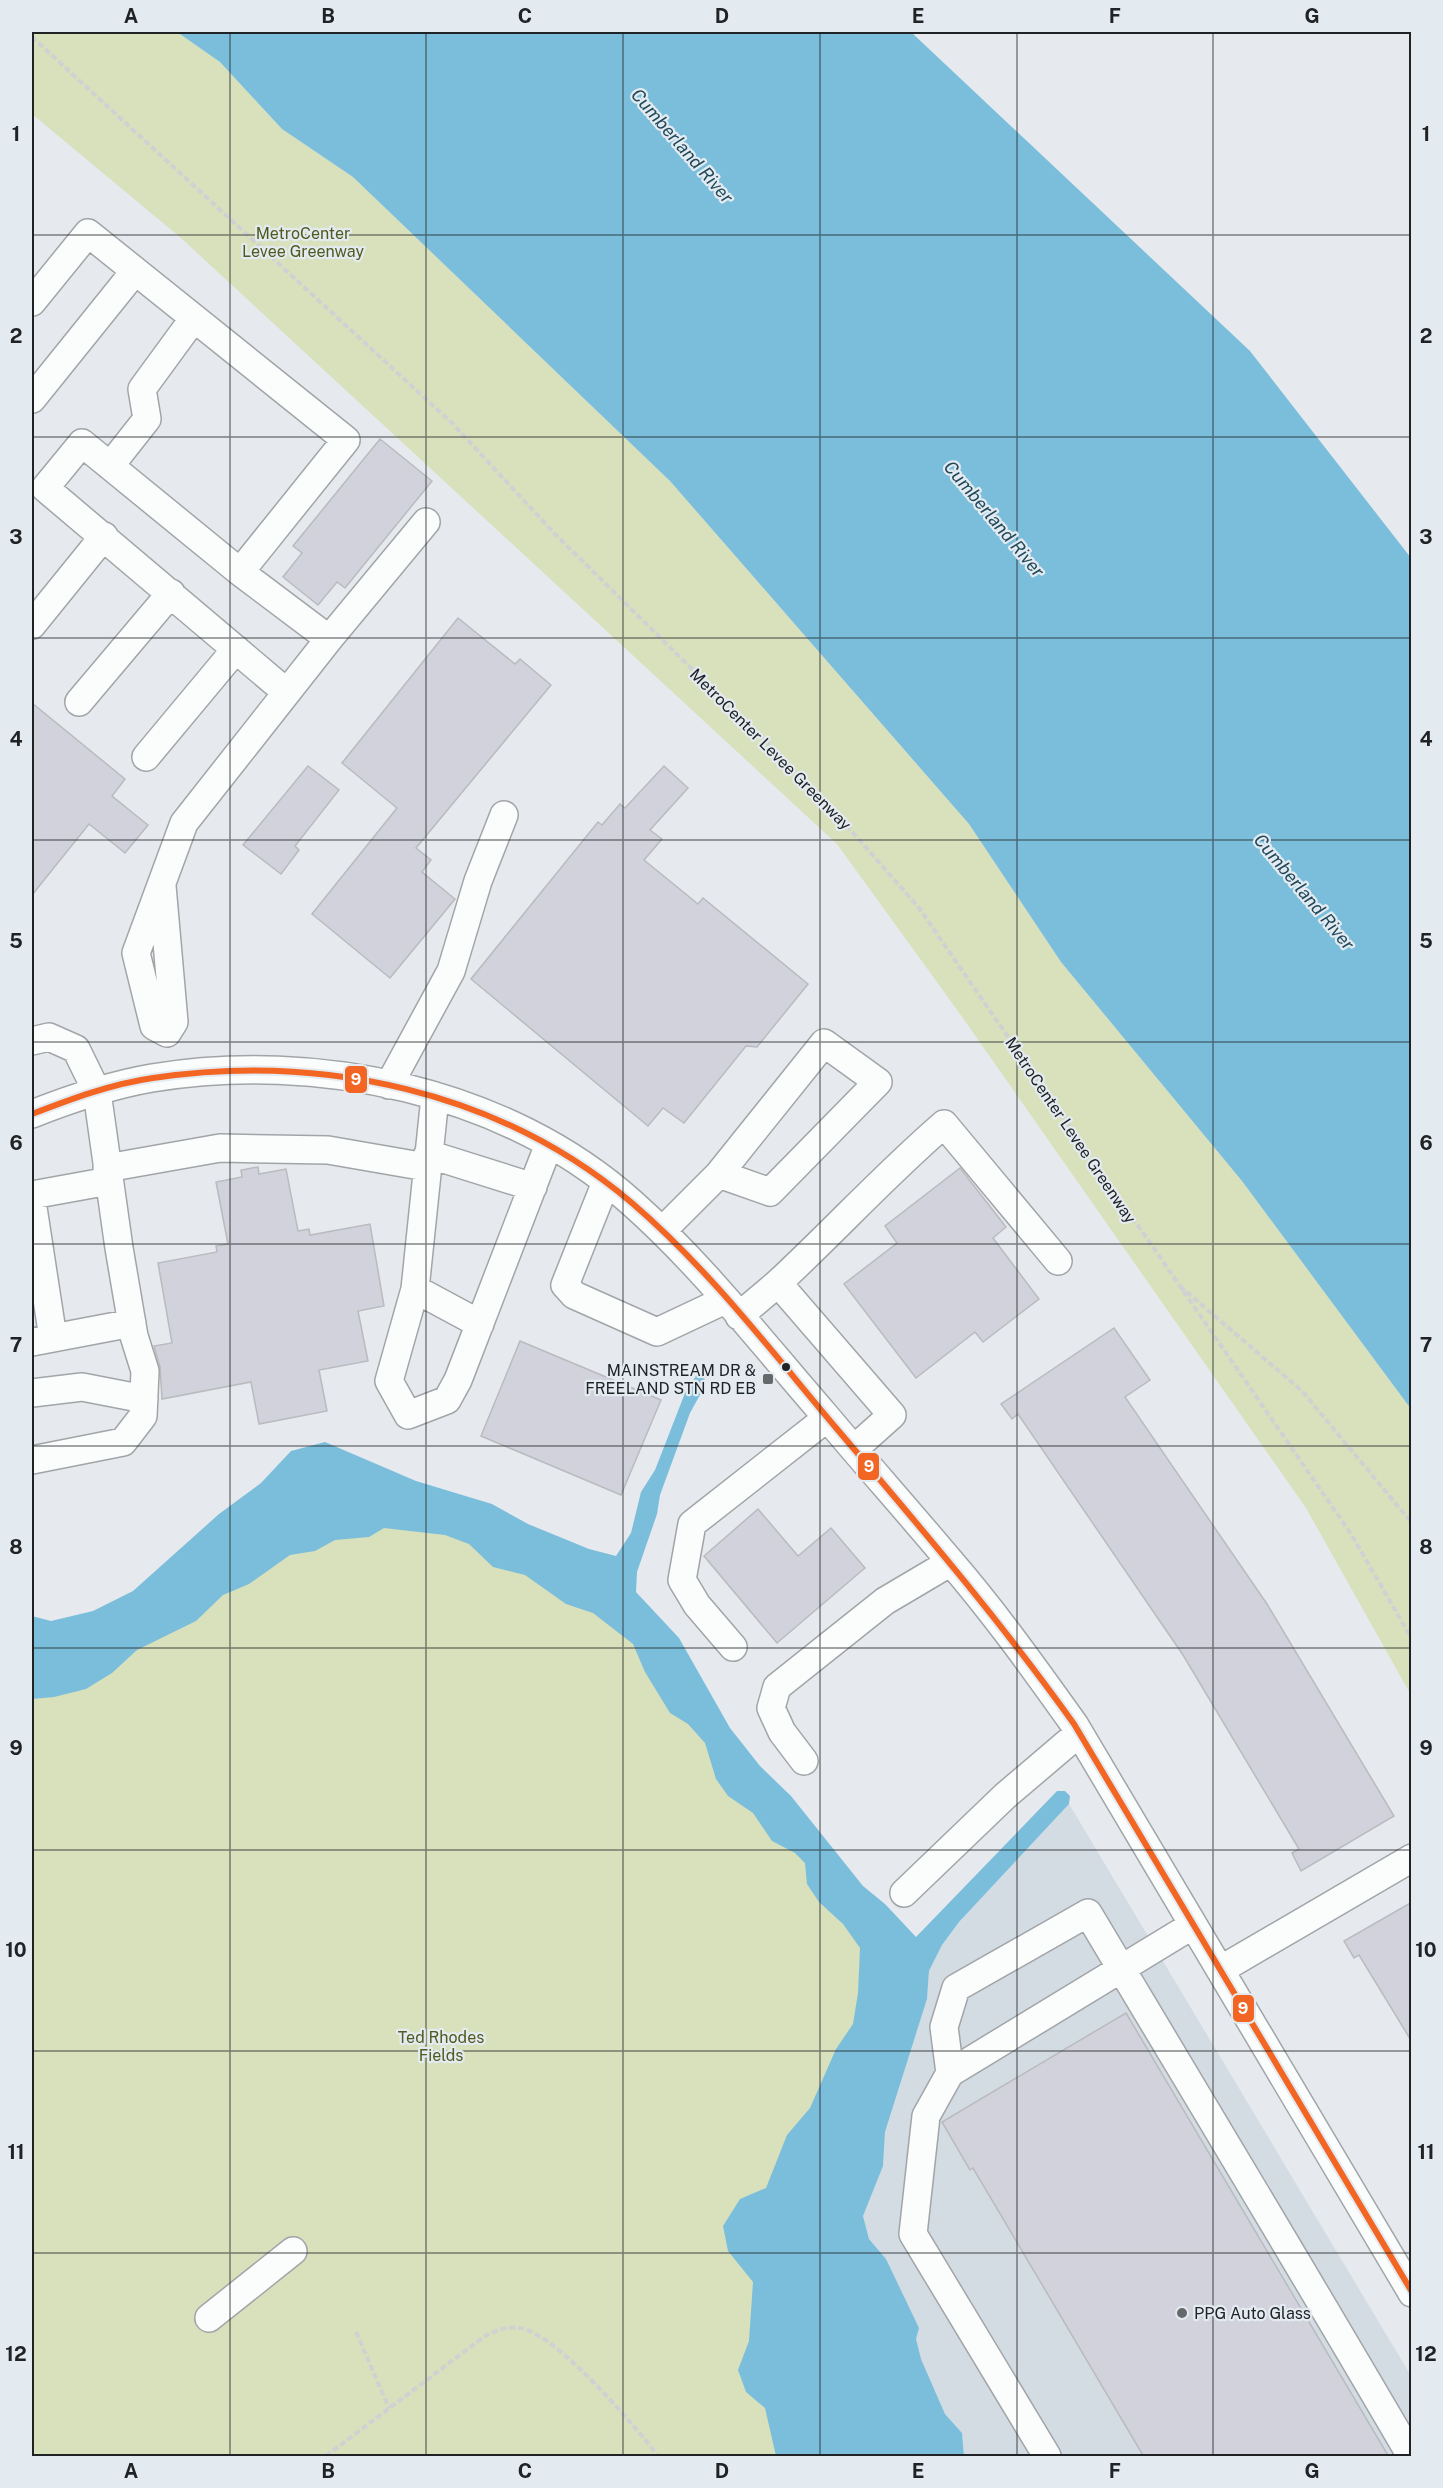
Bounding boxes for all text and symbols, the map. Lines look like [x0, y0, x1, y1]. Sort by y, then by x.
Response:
text: A [124, 4, 138, 28]
text: B [321, 4, 335, 28]
text: C [518, 4, 532, 28]
text: D [715, 4, 729, 28]
text: E [912, 4, 924, 28]
text: F [1109, 4, 1121, 28]
text: G [1304, 4, 1320, 28]
water label: Cumberland River [627, 84, 738, 207]
text: 1 [12, 122, 20, 146]
text: 1 [1422, 122, 1430, 146]
park label: MetroCenter Levee Greenway [242, 224, 364, 261]
text: 2 [10, 324, 22, 348]
text: 2 [1420, 324, 1432, 348]
water label: Cumberland River [940, 456, 1049, 581]
text: 3 [9, 525, 23, 549]
text: 3 [1419, 525, 1433, 549]
street label: MetroCenter Levee Greenway [686, 665, 856, 834]
text: 4 [9, 727, 23, 751]
text: 4 [1419, 727, 1433, 751]
water label: Cumberland River [1250, 829, 1359, 954]
text: 5 [9, 929, 23, 953]
text: 5 [1419, 929, 1433, 953]
street label: MetroCenter Levee Greenway [1001, 1034, 1140, 1227]
line badge: 9 [344, 1065, 368, 1094]
text: 9 [351, 1070, 361, 1089]
text: 6 [9, 1131, 23, 1155]
text: 6 [1419, 1131, 1433, 1155]
text: 7 [10, 1333, 22, 1357]
text: 7 [1420, 1333, 1432, 1357]
place label: MAINSTREAM DR & FREELAND STN RD EB [585, 1361, 756, 1398]
unlabelled marker [780, 1361, 792, 1373]
marker: MAINSTREAM DR & FREELAND STN RD EB [761, 1372, 775, 1386]
line badge: 9 [857, 1452, 880, 1481]
text: 9 [864, 1457, 874, 1476]
text: 8 [9, 1535, 23, 1559]
text: 8 [1419, 1535, 1433, 1559]
text: 9 [9, 1736, 23, 1760]
text: 9 [1419, 1736, 1433, 1760]
text: 10 [5, 1938, 27, 1962]
text: 10 [1415, 1938, 1437, 1962]
line badge: 9 [1232, 1994, 1255, 2023]
text: 9 [1238, 1999, 1248, 2018]
park label: Ted Rhodes Fields [398, 2028, 484, 2065]
text: 11 [7, 2140, 25, 2164]
text: 11 [1417, 2140, 1435, 2164]
place label: PPG Auto Glass [1194, 2304, 1311, 2323]
marker: PPG Auto Glass [1175, 2306, 1189, 2320]
text: 12 [5, 2342, 27, 2366]
text: 12 [1415, 2342, 1437, 2366]
text: A [124, 2459, 138, 2483]
text: B [321, 2459, 335, 2483]
text: C [518, 2459, 532, 2483]
text: D [715, 2459, 729, 2483]
text: E [912, 2459, 924, 2483]
text: F [1109, 2459, 1121, 2483]
text: G [1304, 2459, 1320, 2483]

